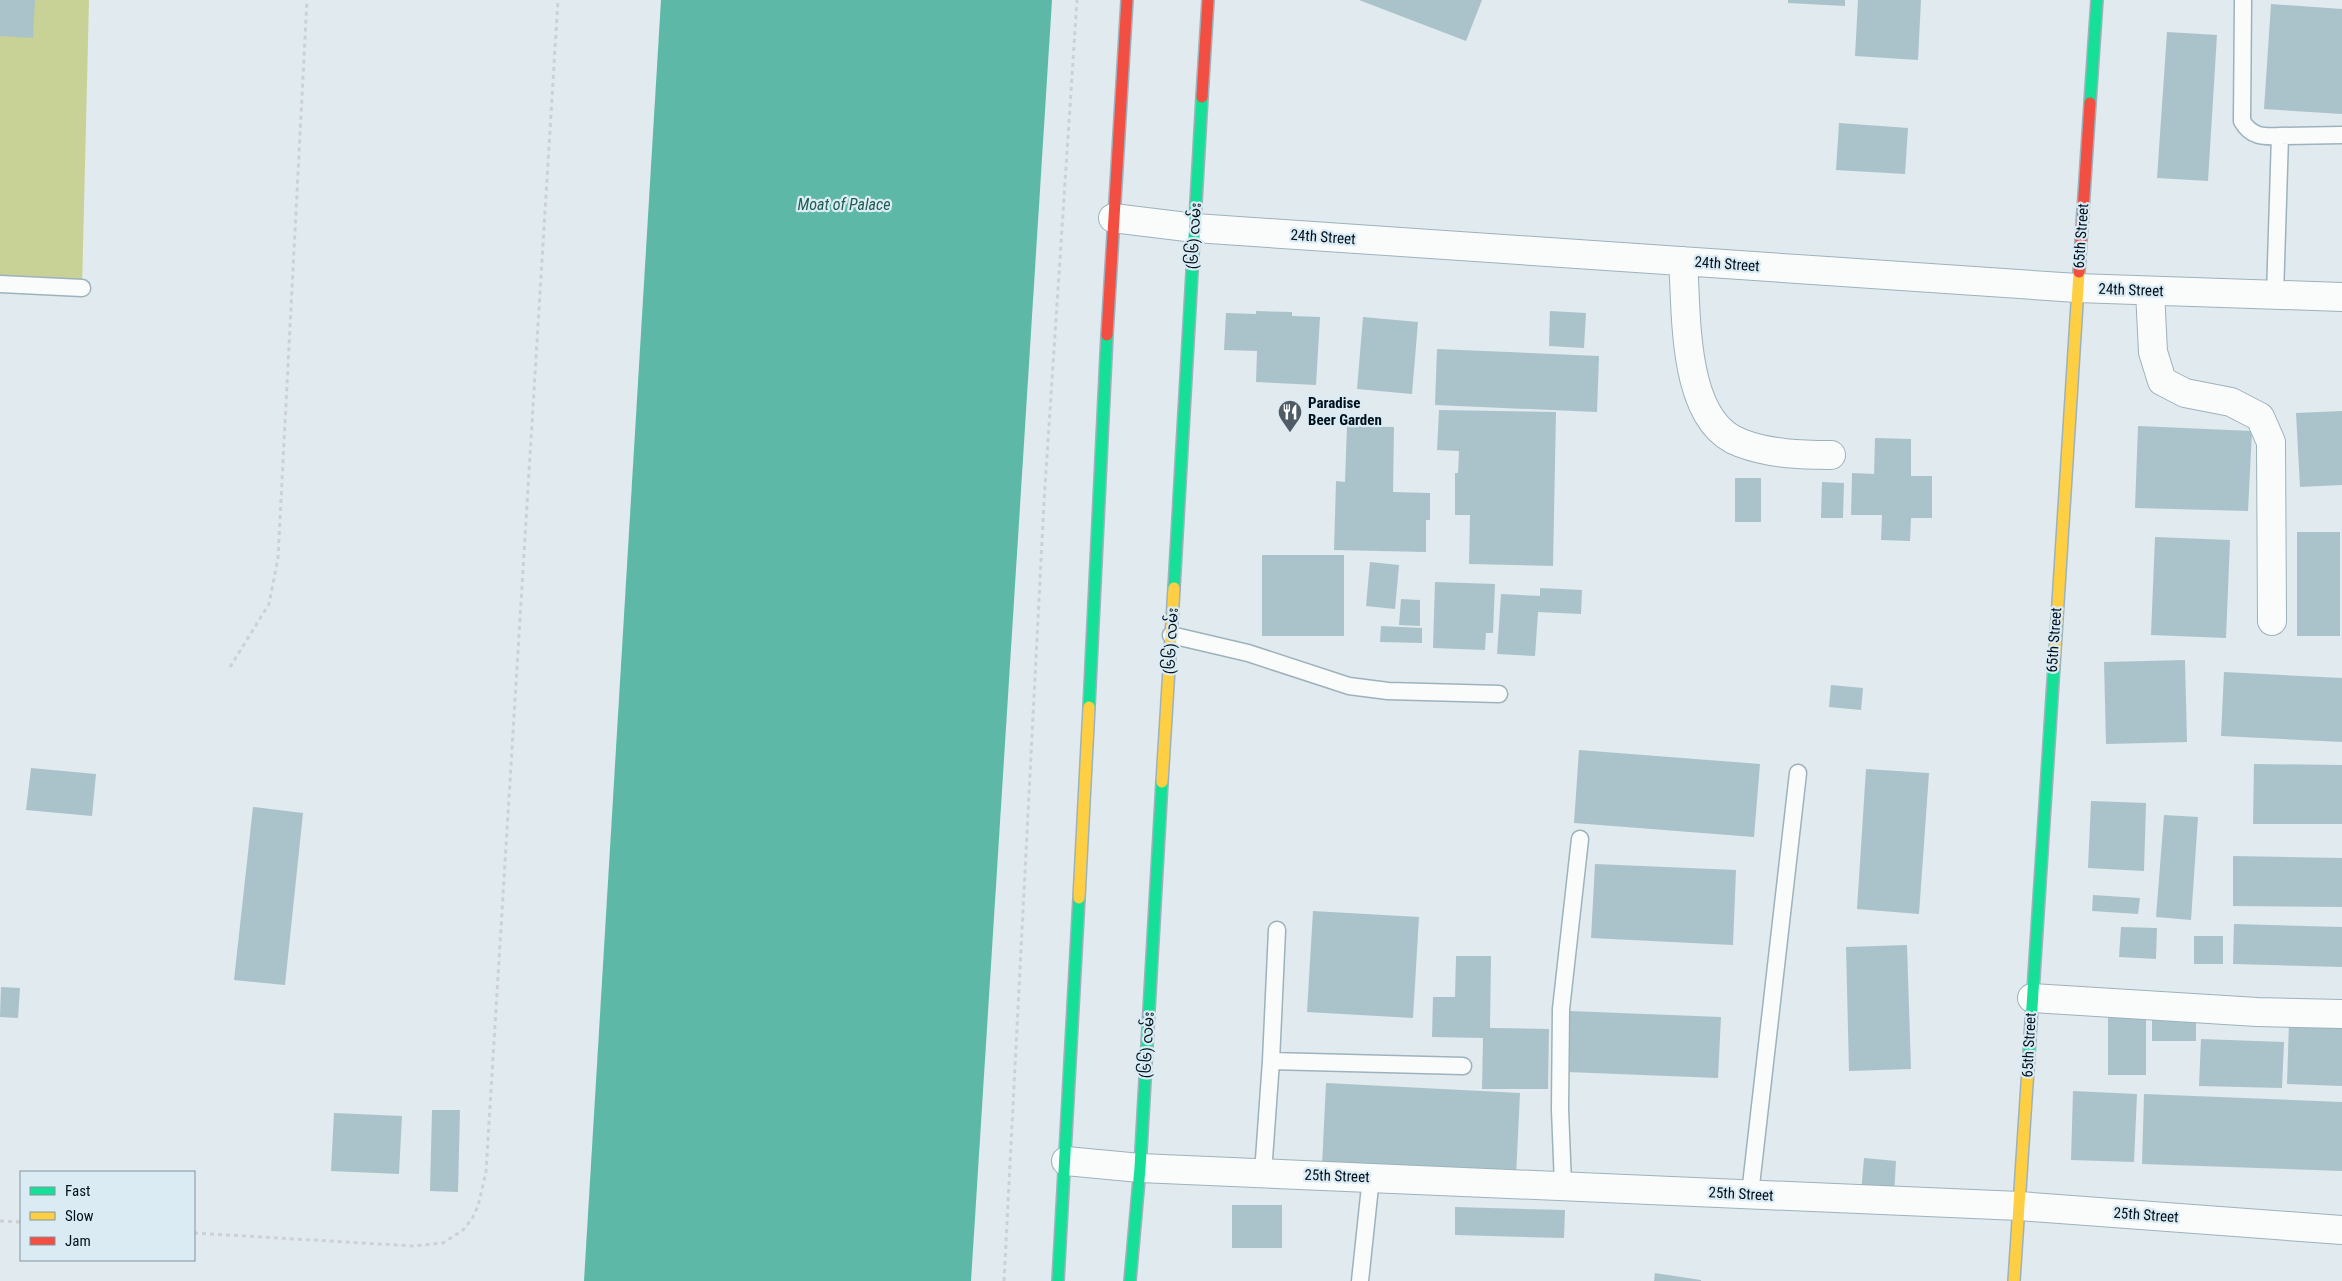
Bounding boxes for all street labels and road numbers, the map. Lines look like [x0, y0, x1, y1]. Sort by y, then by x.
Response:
street label: (၆၆) လမ်း [1182, 202, 1205, 270]
street label: 65th Street [2070, 203, 2092, 269]
street label: 24th Street [1290, 226, 1356, 248]
street label: 24th Street [1694, 253, 1760, 275]
street label: 24th Street [2098, 280, 2164, 300]
street label: (၆၆) လမ်း [1159, 607, 1182, 675]
street label: 65th Street [2043, 607, 2065, 673]
street label: (၆၆) လမ်း [1135, 1011, 1158, 1079]
street label: 65th Street [2018, 1012, 2040, 1078]
street label: 25th Street [1304, 1166, 1370, 1186]
street label: 25th Street [1708, 1183, 1774, 1205]
street label: 25th Street [2113, 1204, 2179, 1226]

